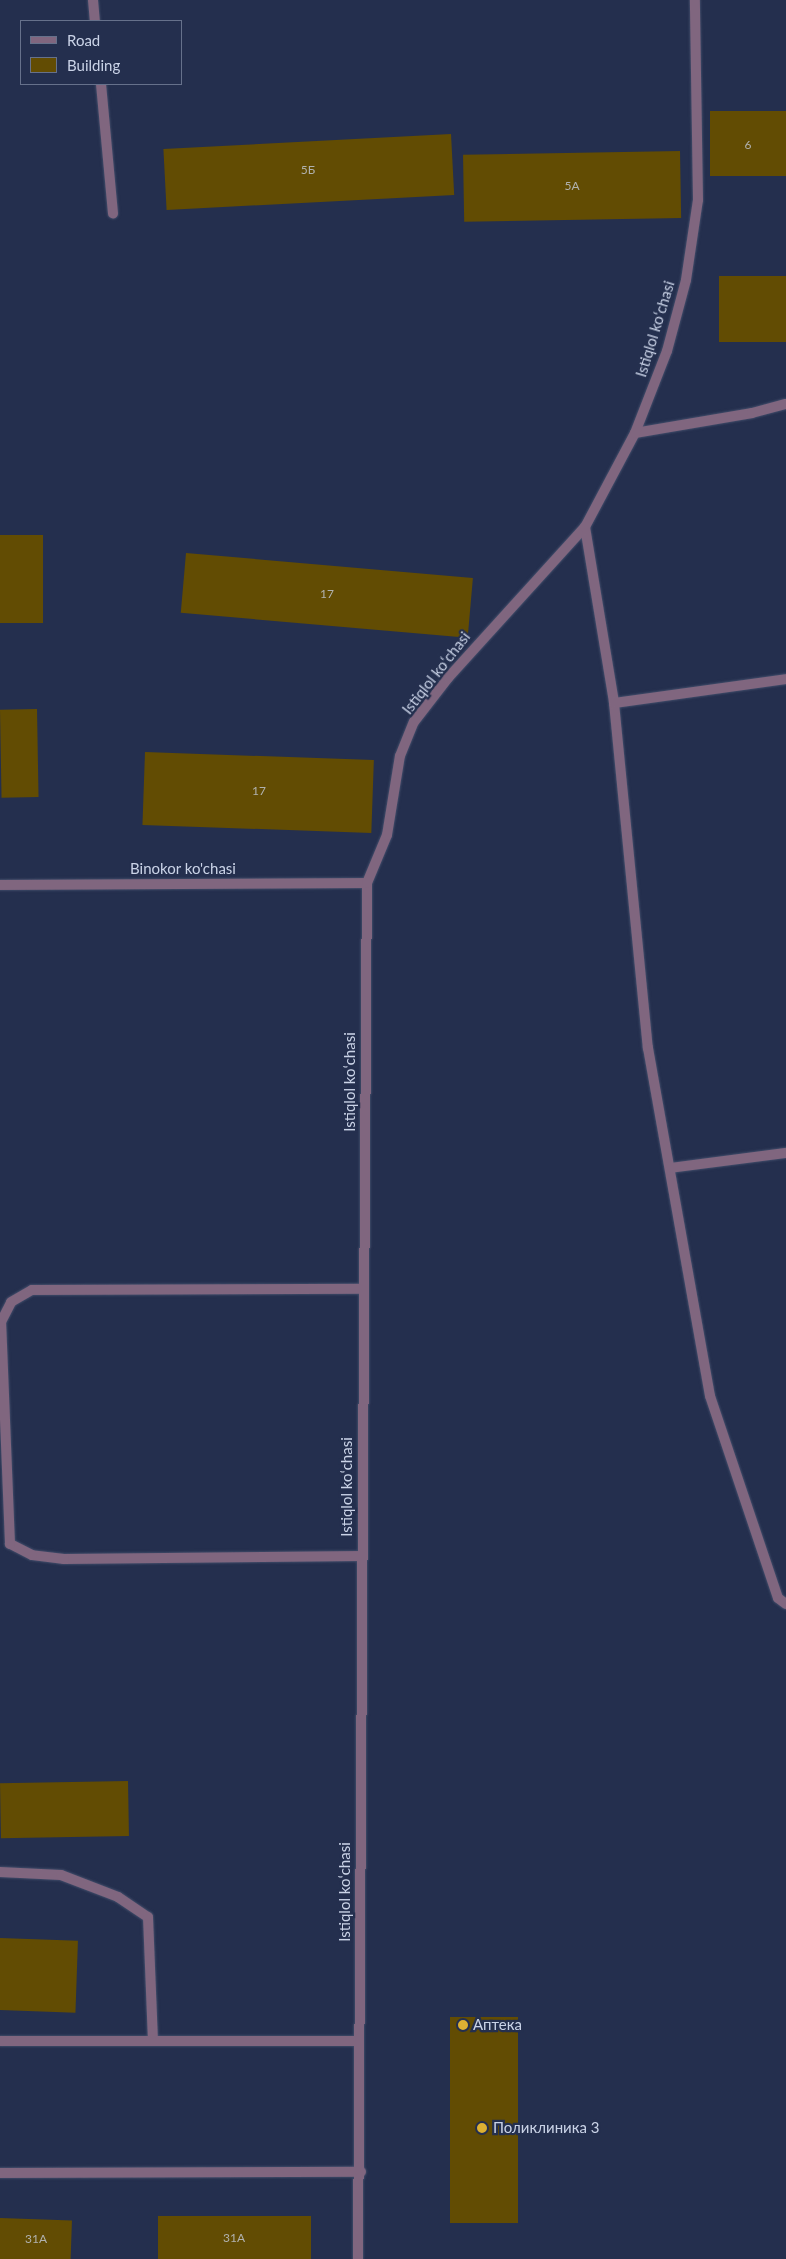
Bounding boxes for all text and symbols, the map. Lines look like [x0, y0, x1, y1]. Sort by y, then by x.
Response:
legend [20, 20, 182, 85]
text: Road [67, 31, 100, 49]
text: Building [67, 56, 120, 74]
house number: 6 [745, 138, 751, 152]
house number: 5Б [301, 163, 315, 177]
house number: 5А [564, 179, 580, 193]
street label: Istiqlol koʻchasi [632, 279, 678, 379]
house number: 17 [320, 587, 334, 601]
street label: Istiqlol koʻchasi [398, 628, 474, 718]
house number: 17 [252, 784, 266, 798]
street label: Binokor ko'chasi [130, 860, 236, 878]
street label: Istiqlol koʻchasi [341, 1032, 359, 1132]
street label: Istiqlol koʻchasi [338, 1437, 356, 1537]
street label: Istiqlol koʻchasi [336, 1842, 354, 1942]
place label: Аптека [473, 2016, 522, 2034]
marker: Аптека [457, 2019, 469, 2031]
place label: Поликлиника 3 [493, 2119, 599, 2137]
marker: Поликлиника 3 [475, 2121, 489, 2135]
house number: 31А [223, 2231, 245, 2245]
house number: 31А [25, 2232, 47, 2246]

